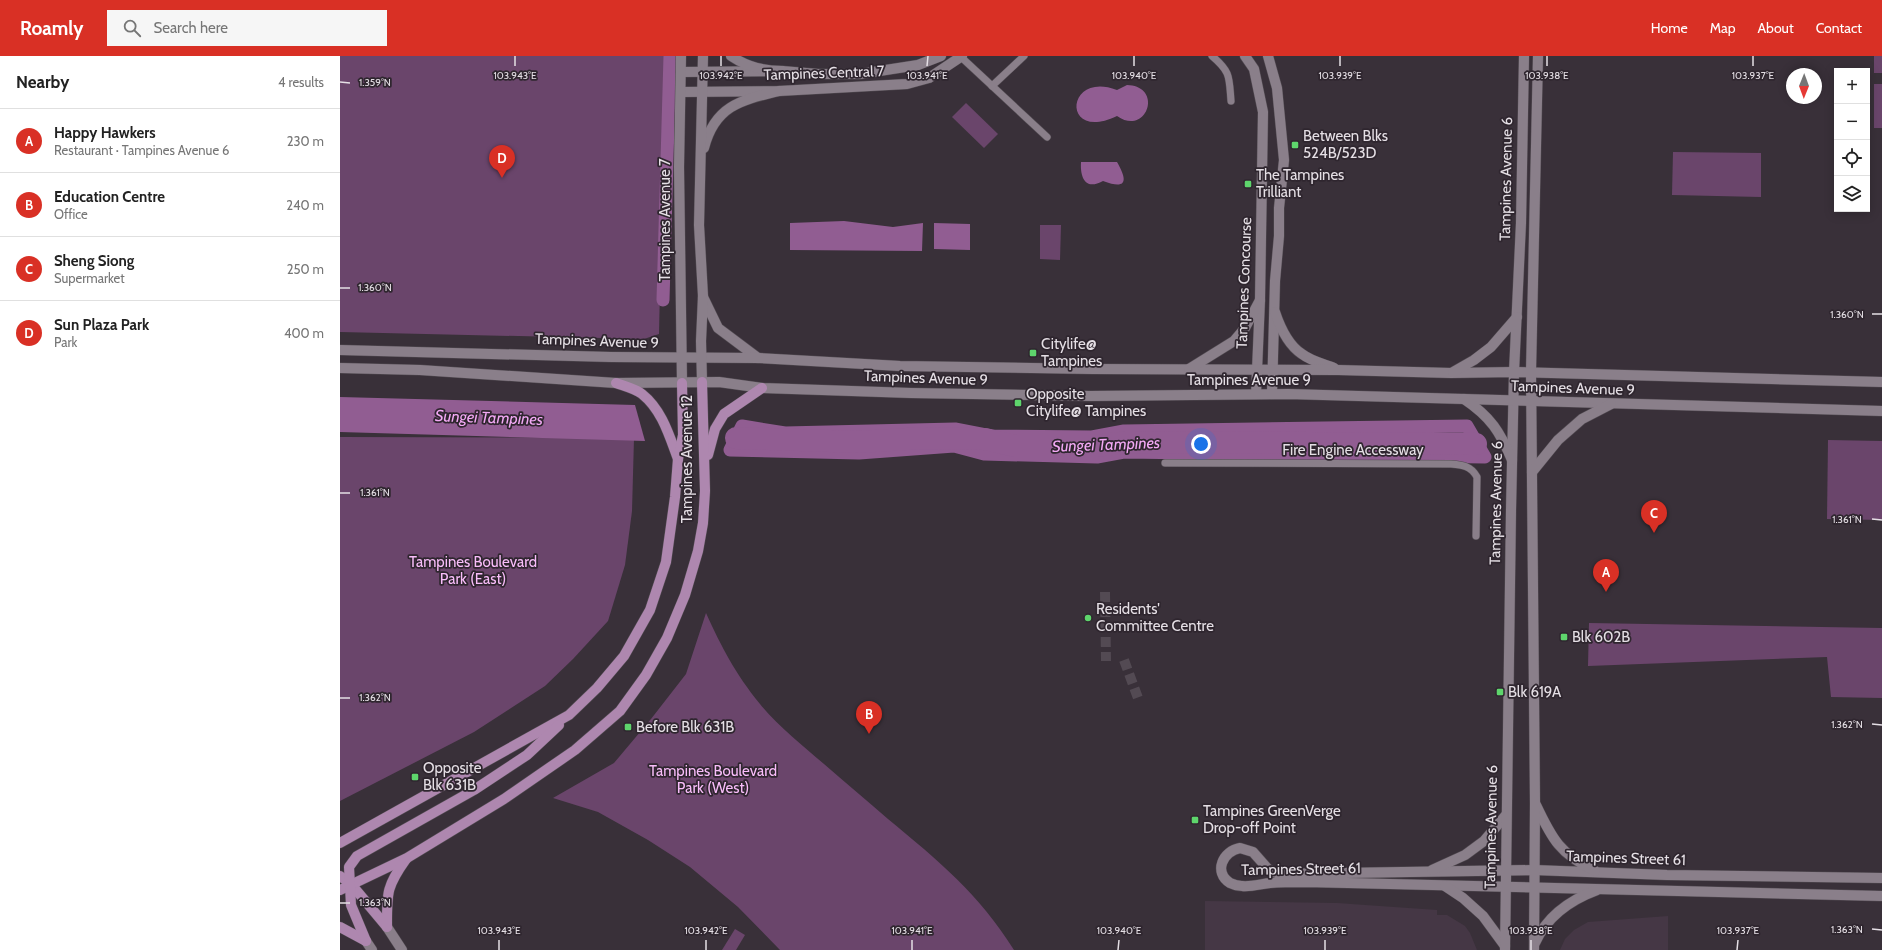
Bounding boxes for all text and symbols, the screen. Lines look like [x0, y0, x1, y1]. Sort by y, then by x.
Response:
search box [107, 10, 387, 46]
text: Roamly [20, 17, 83, 40]
icon: search [121, 17, 143, 39]
text: Search here [153, 19, 228, 37]
text: Home [1651, 19, 1688, 37]
text: Map [1710, 19, 1735, 37]
text: About [1757, 19, 1794, 37]
text: Contact [1816, 19, 1862, 37]
street label: Tampines Central 7 [763, 62, 885, 84]
north arrow [1786, 68, 1822, 104]
map controls [1834, 68, 1870, 212]
button: + [1834, 68, 1870, 104]
text: 103.943°E [493, 69, 537, 82]
text: 103.942°E [700, 69, 743, 82]
text: 103.941°E [907, 69, 948, 82]
text: 103.940°E [1112, 69, 1157, 82]
text: 103.939°E [1319, 69, 1362, 82]
text: 103.938°E [1525, 69, 1569, 82]
text: 103.937°E [1732, 69, 1775, 82]
text: Nearby [16, 72, 69, 92]
text: 4 results [278, 74, 324, 90]
text: 1.359°N [359, 76, 391, 89]
button: − [1834, 104, 1870, 140]
street label: Tampines Avenue 6 [1496, 117, 1516, 241]
text: Happy Hawkers [54, 124, 156, 142]
place label: Between Blks 524B/523D [1303, 127, 1388, 162]
text: A [25, 133, 33, 149]
text: 230 m [287, 133, 324, 149]
marker: Between Blks 524B/523D [1290, 140, 1300, 150]
button: locate [1834, 140, 1870, 176]
text: Restaurant · Tampines Avenue 6 [54, 142, 229, 158]
pin: D [489, 145, 515, 178]
street label: Tampines Avenue 7 [656, 158, 674, 282]
place label: The Tampines Trilliant [1256, 166, 1344, 201]
button: layers [1834, 176, 1870, 212]
marker: The Tampines Trilliant [1243, 179, 1253, 189]
text: Education Centre [54, 188, 165, 206]
text: B [25, 197, 33, 213]
text: 240 m [286, 197, 324, 213]
text: Office [54, 206, 88, 222]
street label: Tampines Concourse [1233, 217, 1255, 349]
text: Sheng Siong [54, 252, 134, 270]
text: C [25, 261, 33, 277]
text: 250 m [287, 261, 324, 277]
text: Supermarket [54, 270, 125, 286]
text: 1.360°N [358, 281, 392, 294]
text: 1.360°N [1830, 308, 1864, 321]
text: Sun Plaza Park [54, 316, 149, 334]
text: D [24, 325, 34, 341]
text: 400 m [284, 325, 324, 341]
street label: Tampines Avenue 9 [535, 330, 659, 352]
text: Park [54, 334, 77, 350]
place label: Citylife@ Tampines [1041, 335, 1102, 370]
marker: Citylife@ Tampines [1028, 348, 1038, 358]
street label: Tampines Avenue 9 [864, 367, 988, 389]
street label: Tampines Avenue 9 [1187, 371, 1311, 389]
street label: Tampines Avenue 9 [1511, 377, 1635, 399]
place label: Opposite Citylife@ Tampines [1026, 385, 1146, 420]
street label: Tampines Avenue 12 [678, 395, 696, 523]
marker: Opposite Citylife@ Tampines [1013, 398, 1023, 408]
water label: Sungei Tampines [435, 406, 543, 429]
water label: Sungei Tampines [1052, 433, 1160, 456]
your location [1191, 434, 1211, 454]
street label: Fire Engine Accessway [1282, 441, 1424, 459]
street label: Tampines Avenue 6 [1486, 441, 1506, 565]
text: 1.361°N [360, 486, 390, 499]
pin: C [1641, 500, 1667, 533]
text: 1.361°N [1832, 513, 1862, 526]
park label: Tampines Boulevard Park (East) [409, 553, 537, 588]
pin: A [1593, 559, 1619, 592]
place label: Residents' Committee Centre [1096, 600, 1214, 635]
marker: Residents' Committee Centre [1083, 613, 1093, 623]
place label: Blk 602B [1572, 628, 1630, 646]
marker: Blk 602B [1559, 632, 1569, 642]
place label: Blk 619A [1508, 683, 1562, 701]
marker: Blk 619A [1495, 687, 1505, 697]
text: 1.362°N [359, 691, 391, 704]
pin: B [856, 701, 882, 734]
place label: Before Blk 631B [636, 718, 734, 736]
text: 1.362°N [1831, 718, 1863, 731]
marker: Before Blk 631B [623, 722, 633, 732]
place label: Opposite Blk 631B [423, 759, 482, 794]
park label: Tampines Boulevard Park (West) [649, 762, 777, 797]
street label: Tampines Avenue 6 [1481, 765, 1501, 889]
marker: Opposite Blk 631B [410, 772, 420, 782]
place label: Tampines GreenVerge Drop-off Point [1203, 802, 1341, 837]
marker: Tampines GreenVerge Drop-off Point [1190, 815, 1200, 825]
street label: Tampines Street 61 [1566, 847, 1686, 869]
street label: Tampines Street 61 [1241, 859, 1361, 879]
text: 1.363°N [359, 896, 391, 909]
text: 1.363°N [1831, 923, 1863, 936]
text: 103.943°E [477, 924, 521, 937]
text: 103.942°E [685, 924, 728, 937]
text: 103.941°E [892, 924, 933, 937]
text: 103.940°E [1097, 924, 1142, 937]
text: 103.939°E [1304, 924, 1347, 937]
text: 103.938°E [1509, 924, 1553, 937]
text: 103.937°E [1717, 924, 1760, 937]

